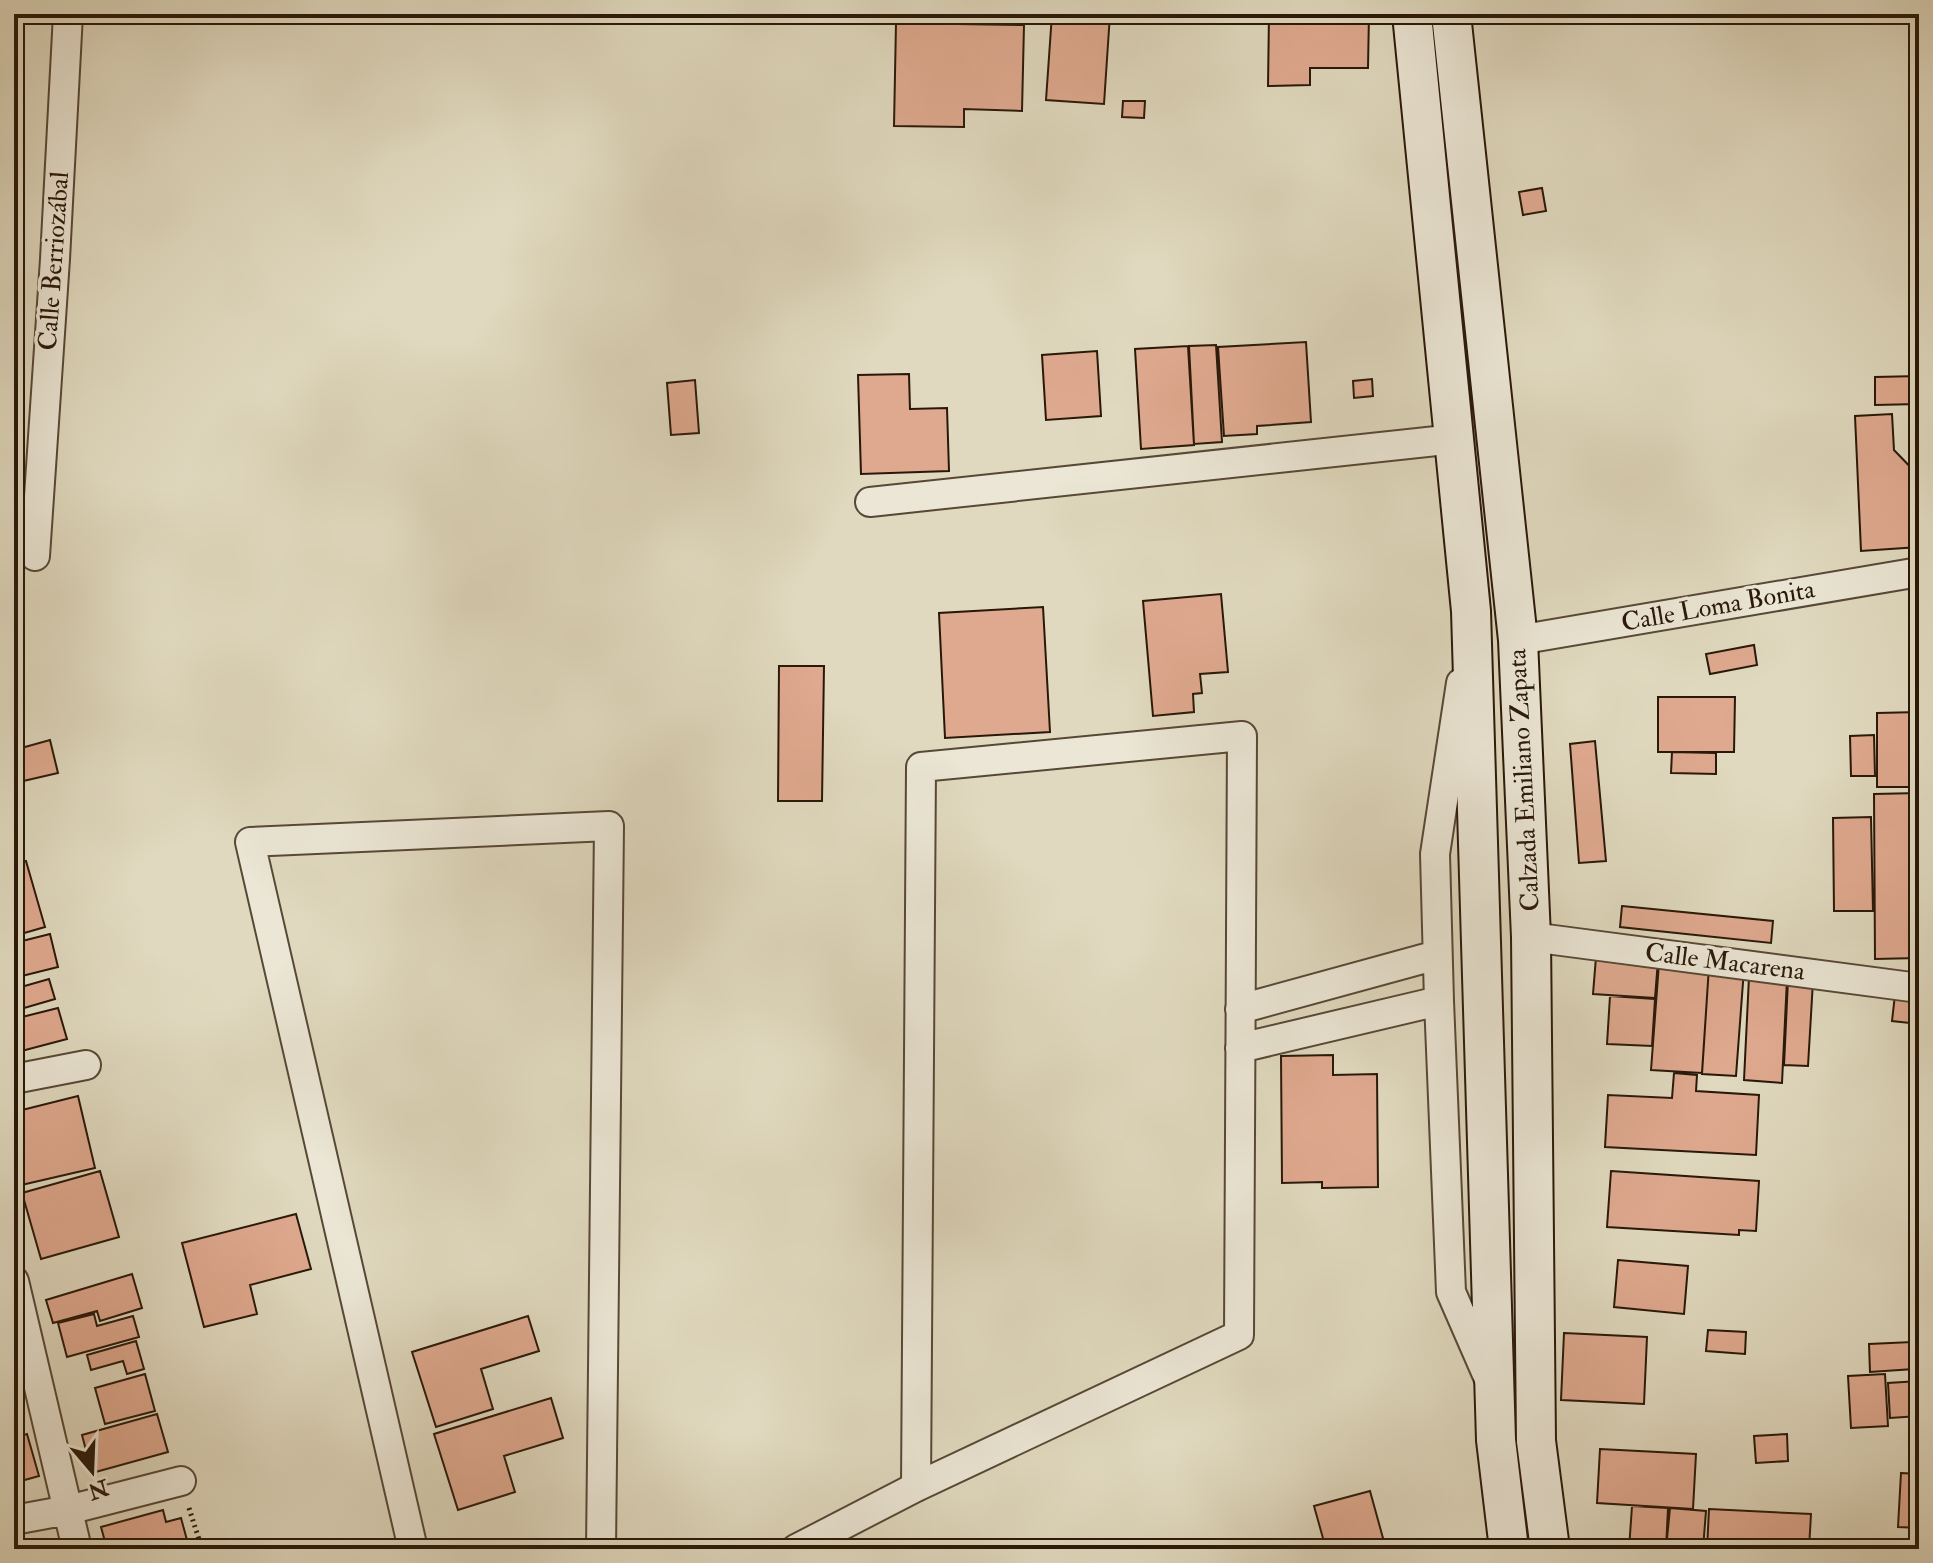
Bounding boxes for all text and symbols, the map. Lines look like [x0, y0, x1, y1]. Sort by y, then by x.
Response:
street label: Calle Berriozábal [32, 170, 76, 351]
street label: Calle Loma Bonita [1619, 573, 1818, 639]
street label: Calzada Emiliano Zapata [1501, 647, 1548, 912]
street label: Calle Macarena [1643, 936, 1807, 988]
north arrow [52, 1431, 132, 1511]
text: N [84, 1472, 113, 1506]

